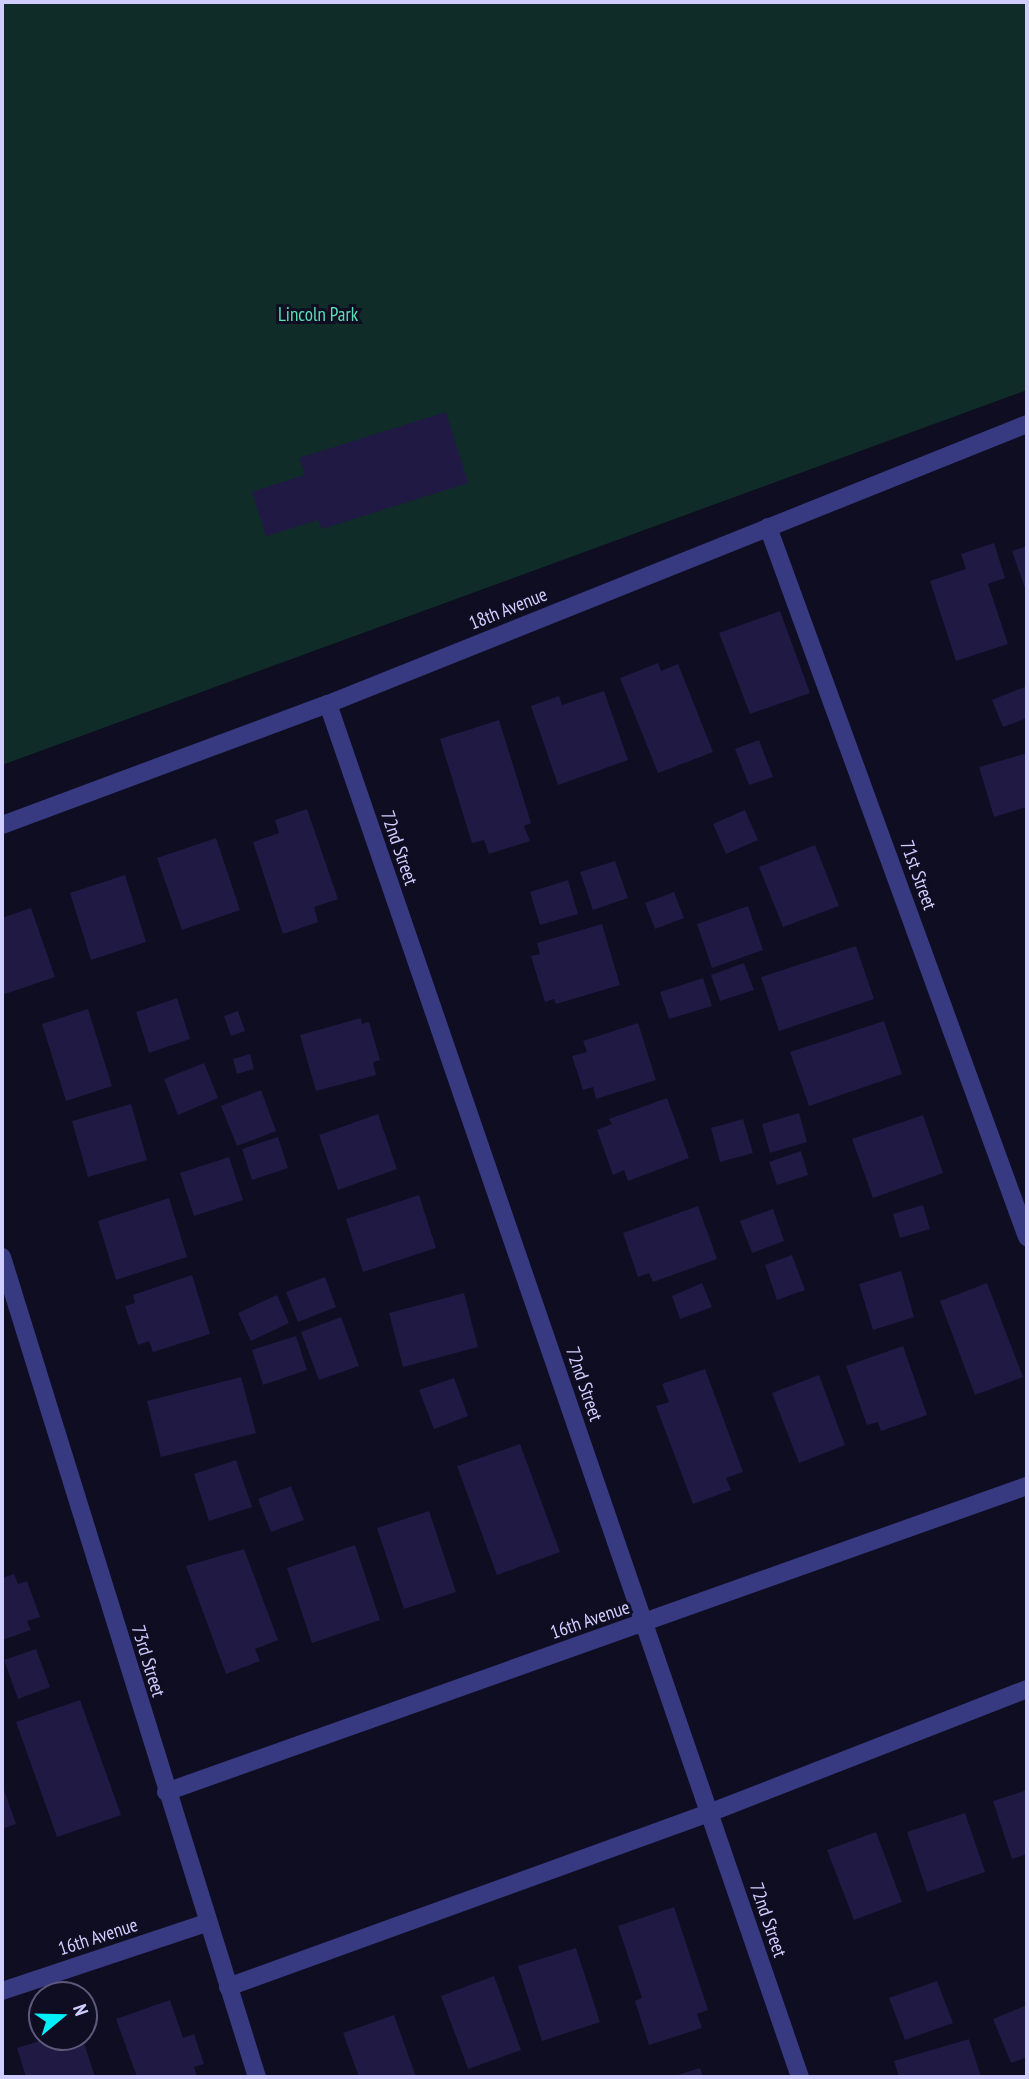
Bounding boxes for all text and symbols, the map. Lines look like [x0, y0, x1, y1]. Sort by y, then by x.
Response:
park label: Lincoln Park [278, 304, 358, 326]
street label: 18th Avenue [465, 583, 551, 635]
street label: 72nd Street [376, 808, 422, 888]
street label: 71st Street [895, 837, 941, 913]
street label: 72nd Street [561, 1344, 607, 1424]
street label: 16th Avenue [547, 1596, 633, 1644]
street label: 73rd Street [126, 1622, 170, 1700]
street label: 72nd Street [745, 1880, 791, 1960]
street label: 16th Avenue [55, 1913, 141, 1961]
north arrow [28, 1981, 98, 2051]
text: N [68, 2001, 94, 2019]

